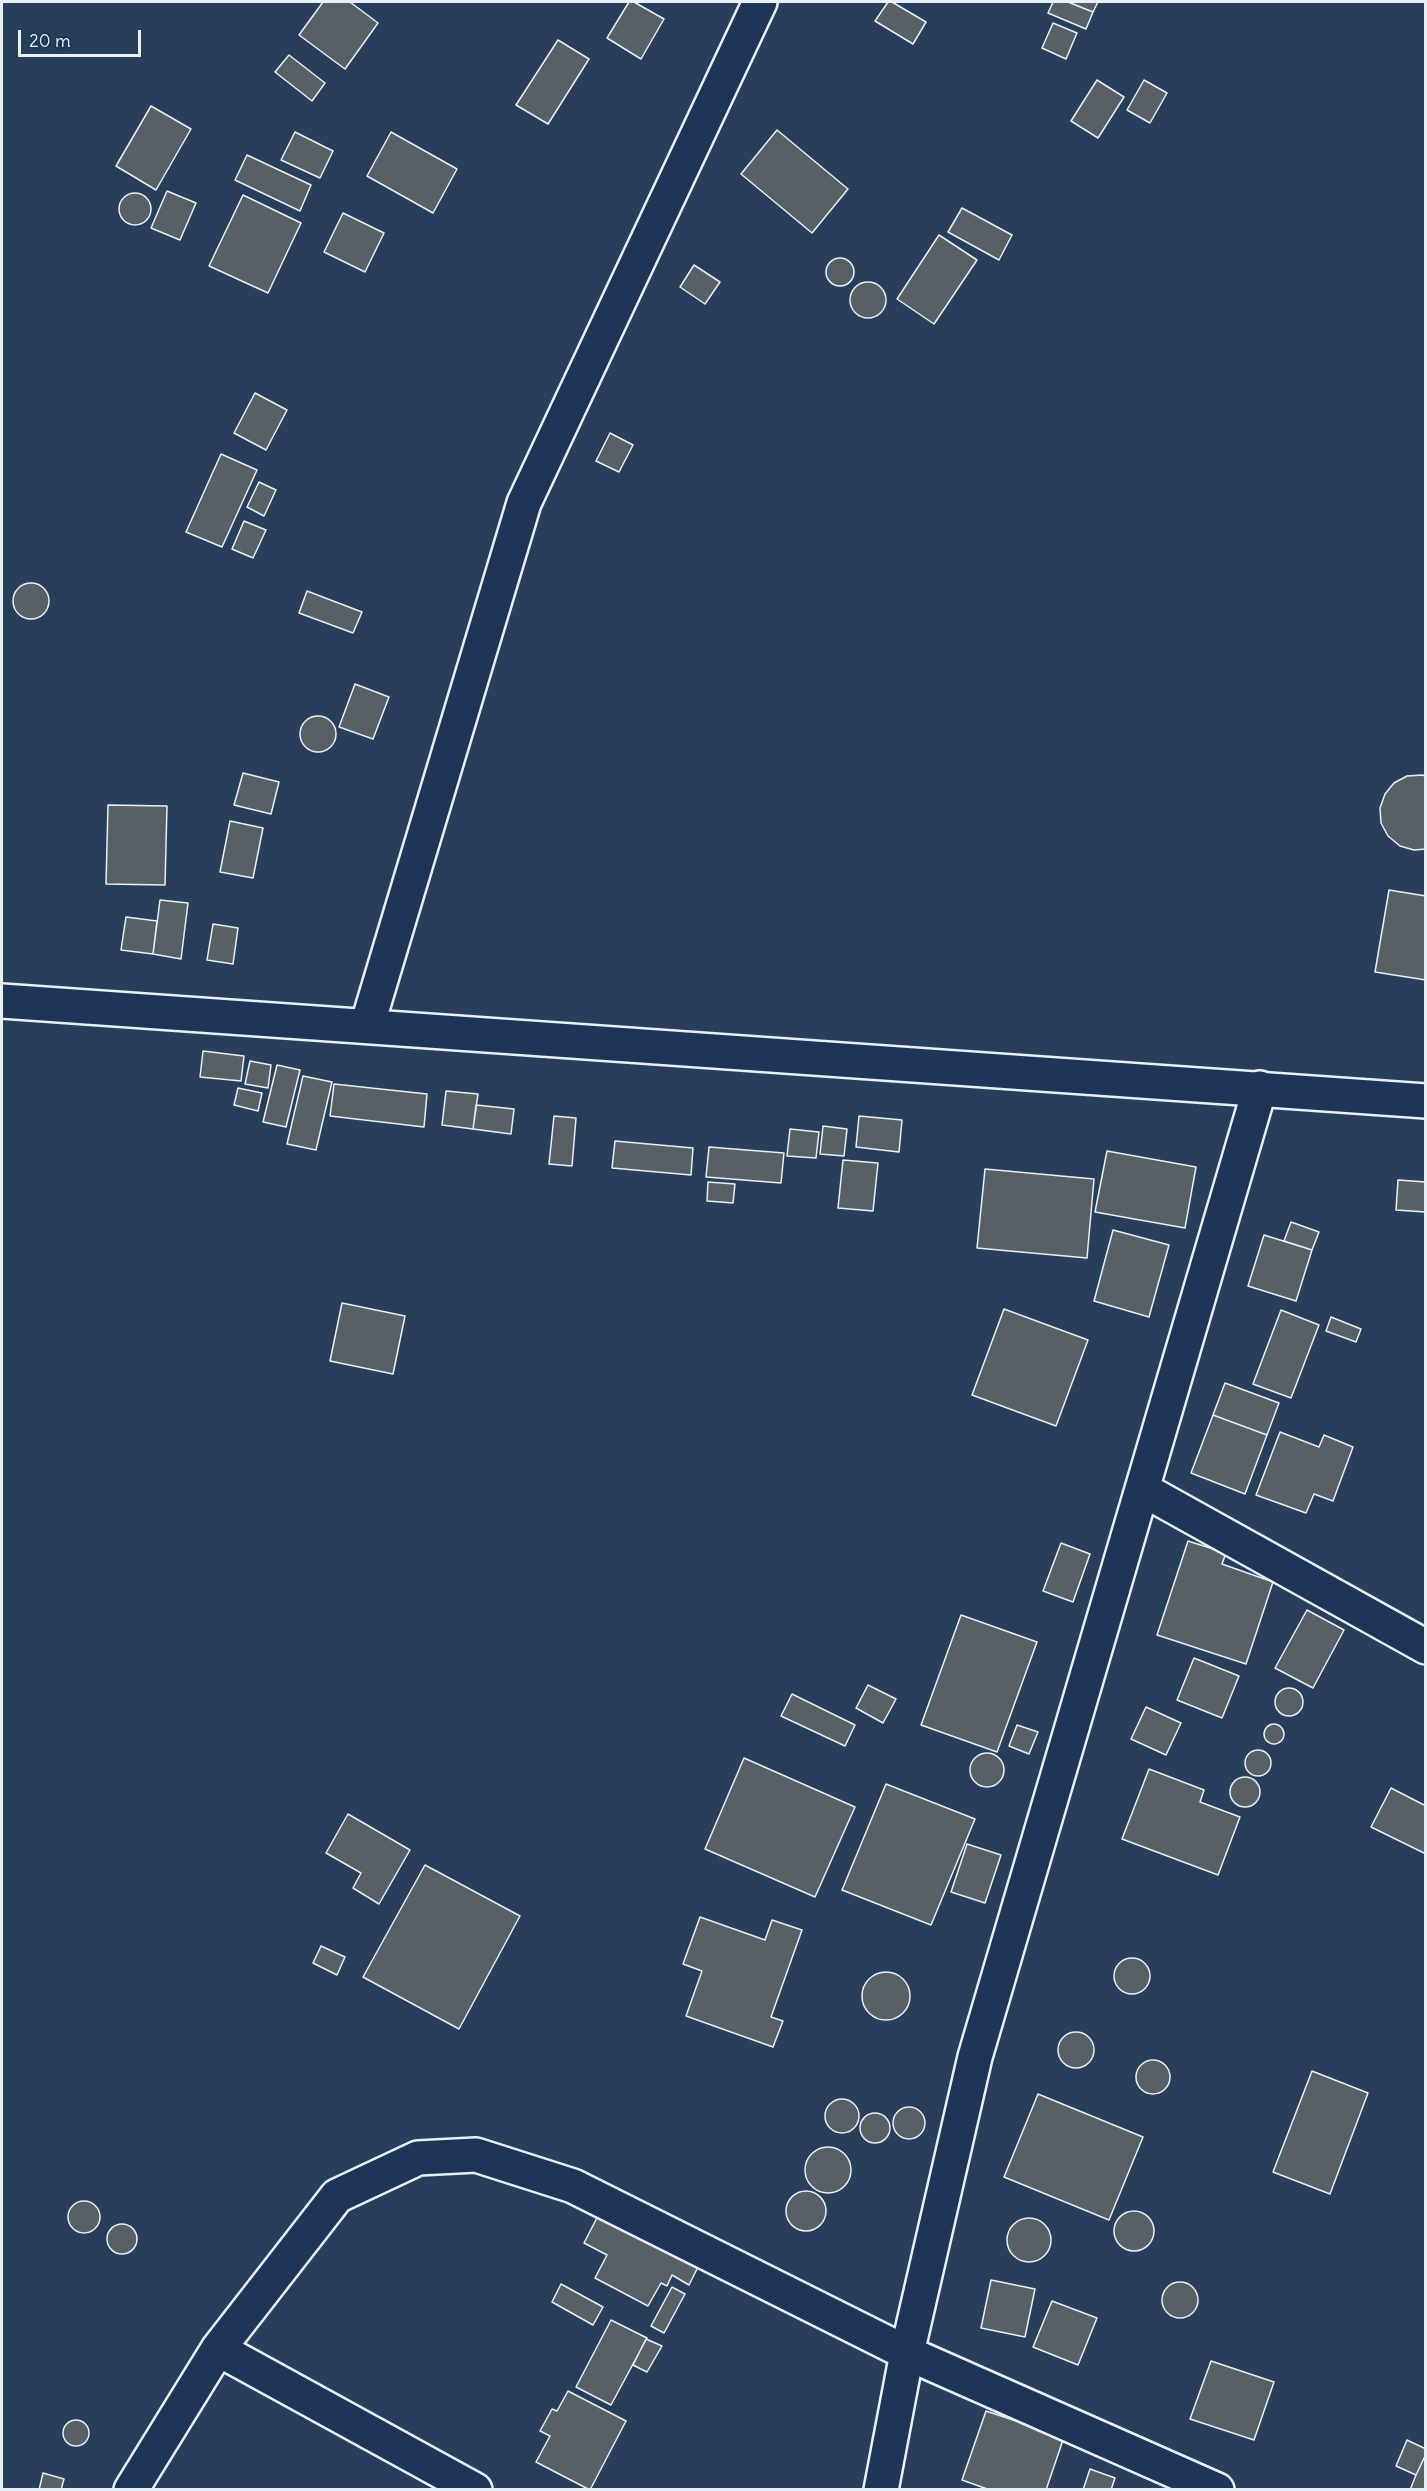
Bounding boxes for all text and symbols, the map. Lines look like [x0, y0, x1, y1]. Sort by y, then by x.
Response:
scale bar [21, 18, 144, 56]
text: 20 m [29, 29, 71, 52]

